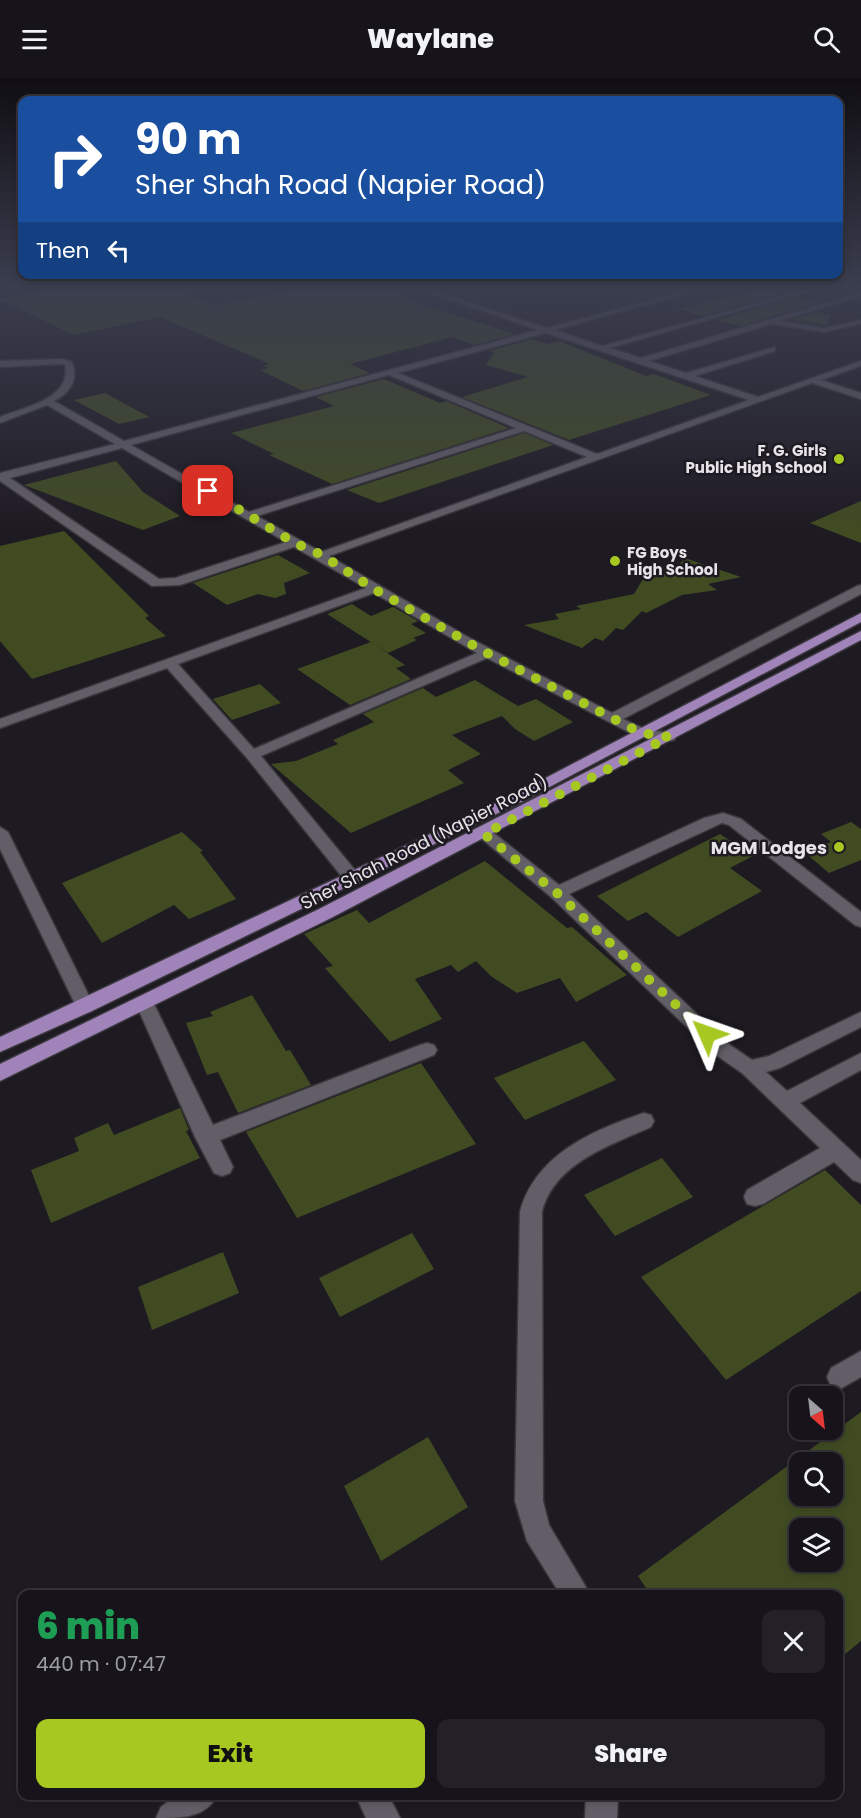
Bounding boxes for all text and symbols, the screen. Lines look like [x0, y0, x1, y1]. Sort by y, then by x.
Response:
text: Waylane [367, 20, 494, 57]
icon: menu [18, 23, 51, 56]
icon: search [810, 23, 843, 56]
text: 90 m [135, 110, 242, 169]
icon: right [36, 120, 114, 198]
text: Sher Shah Road (Napier Road) [135, 166, 546, 203]
icon: left [102, 234, 135, 267]
text: Then [36, 235, 90, 266]
place label: F. G. Girls Public High School [685, 440, 827, 478]
marker: F. G. Girls Public High School [832, 452, 846, 466]
pin [182, 465, 233, 516]
icon: arrive [191, 474, 224, 507]
place label: FG Boys High School [627, 542, 718, 580]
marker: FG Boys High School [608, 554, 622, 568]
street label: Sher Shah Road (Napier Road) [296, 769, 552, 915]
place label: MGM Lodges [711, 835, 827, 860]
marker: MGM Lodges [832, 840, 846, 854]
position arrow [675, 1002, 739, 1066]
north arrow [789, 1386, 843, 1440]
map controls [789, 1386, 843, 1572]
button: search [789, 1452, 843, 1506]
button: layers [789, 1518, 843, 1572]
text: 6 min [36, 1601, 140, 1652]
button: close [762, 1610, 825, 1673]
text: 440 m · 07:47 [36, 1650, 166, 1678]
button: Exit [36, 1719, 425, 1788]
button: Share [437, 1719, 825, 1788]

